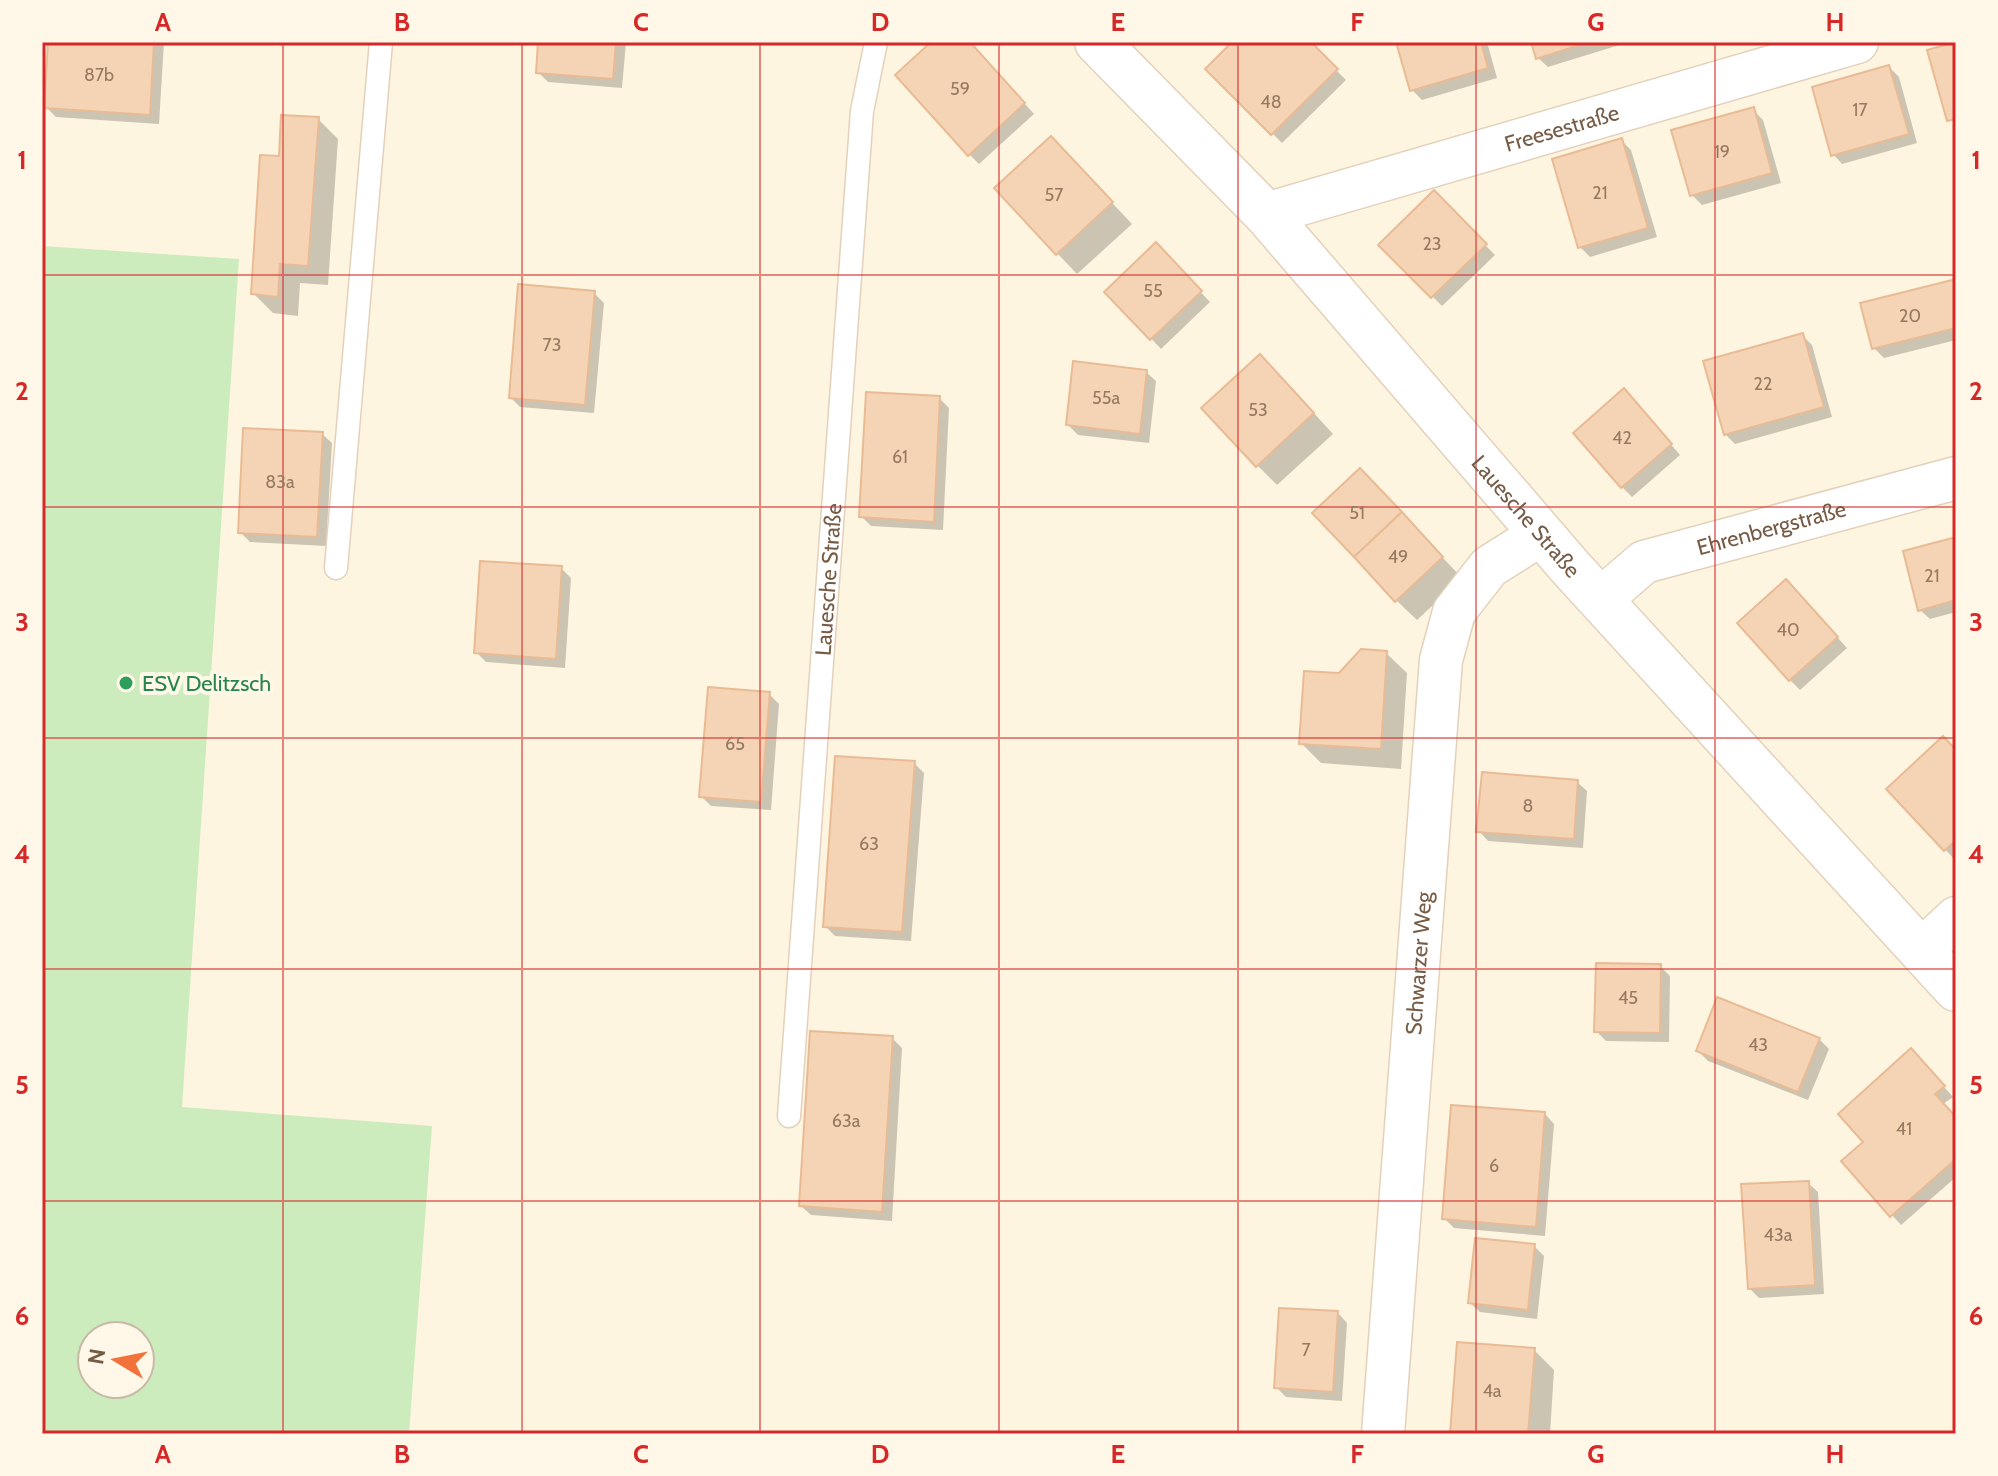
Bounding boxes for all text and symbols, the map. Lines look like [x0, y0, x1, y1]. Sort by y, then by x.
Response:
text: A [155, 6, 172, 38]
text: B [394, 6, 410, 38]
text: C [633, 6, 649, 38]
text: D [871, 6, 889, 38]
text: E [1111, 6, 1125, 38]
text: F [1350, 6, 1364, 38]
text: G [1587, 6, 1605, 38]
text: H [1826, 6, 1844, 38]
house number: 87b [84, 64, 114, 86]
house number: 59 [950, 78, 970, 100]
house number: 48 [1260, 91, 1282, 113]
street label: Freesestraße [1501, 99, 1622, 157]
house number: 17 [1853, 99, 1867, 121]
house number: 19 [1714, 141, 1730, 163]
text: 1 [17, 144, 27, 176]
text: 1 [1971, 144, 1981, 176]
house number: 21 [1592, 182, 1608, 204]
house number: 57 [1045, 184, 1063, 206]
house number: 23 [1422, 233, 1442, 255]
house number: 55 [1143, 280, 1163, 302]
house number: 20 [1899, 305, 1921, 327]
house number: 73 [543, 334, 561, 356]
house number: 22 [1754, 373, 1772, 395]
text: 2 [15, 375, 29, 407]
text: 2 [1969, 375, 1983, 407]
house number: 55a [1092, 387, 1120, 409]
house number: 53 [1248, 399, 1268, 421]
house number: 42 [1612, 427, 1632, 449]
house number: 61 [892, 446, 908, 468]
street label: Lauesche Straße [1466, 450, 1586, 583]
house number: 83a [265, 471, 295, 493]
street label: Ehrenbergstraße [1694, 495, 1849, 561]
street label: Lauesche Straße [809, 502, 847, 657]
house number: 51 [1349, 502, 1365, 524]
house number: 49 [1388, 546, 1408, 568]
house number: 21 [1924, 565, 1940, 587]
text: 3 [15, 606, 29, 638]
text: 3 [1969, 606, 1983, 638]
house number: 40 [1777, 619, 1799, 641]
place label: ESV Delitzsch [142, 670, 271, 697]
marker: ESV Delitzsch [117, 674, 135, 692]
house number: 65 [725, 733, 745, 755]
house number: 8 [1523, 795, 1533, 817]
house number: 63 [859, 833, 879, 855]
text: 4 [14, 838, 30, 870]
text: 4 [1968, 838, 1984, 870]
street label: Schwarzer Weg [1399, 890, 1437, 1036]
house number: 45 [1618, 987, 1638, 1009]
house number: 43 [1748, 1034, 1768, 1056]
text: 5 [15, 1069, 29, 1101]
text: 5 [1969, 1069, 1983, 1101]
house number: 63a [832, 1110, 861, 1132]
house number: 41 [1896, 1118, 1912, 1140]
house number: 6 [1489, 1155, 1499, 1177]
house number: 43a [1764, 1224, 1793, 1246]
text: 6 [15, 1300, 29, 1332]
text: 6 [1969, 1300, 1983, 1332]
north arrow [76, 1320, 156, 1400]
house number: 7 [1301, 1339, 1311, 1361]
text: N [82, 1347, 111, 1367]
house number: 4a [1482, 1380, 1502, 1402]
text: A [155, 1438, 172, 1470]
text: B [394, 1438, 410, 1470]
text: C [633, 1438, 649, 1470]
text: D [871, 1438, 889, 1470]
text: E [1111, 1438, 1125, 1470]
text: F [1350, 1438, 1364, 1470]
text: G [1587, 1438, 1605, 1470]
text: H [1826, 1438, 1844, 1470]

